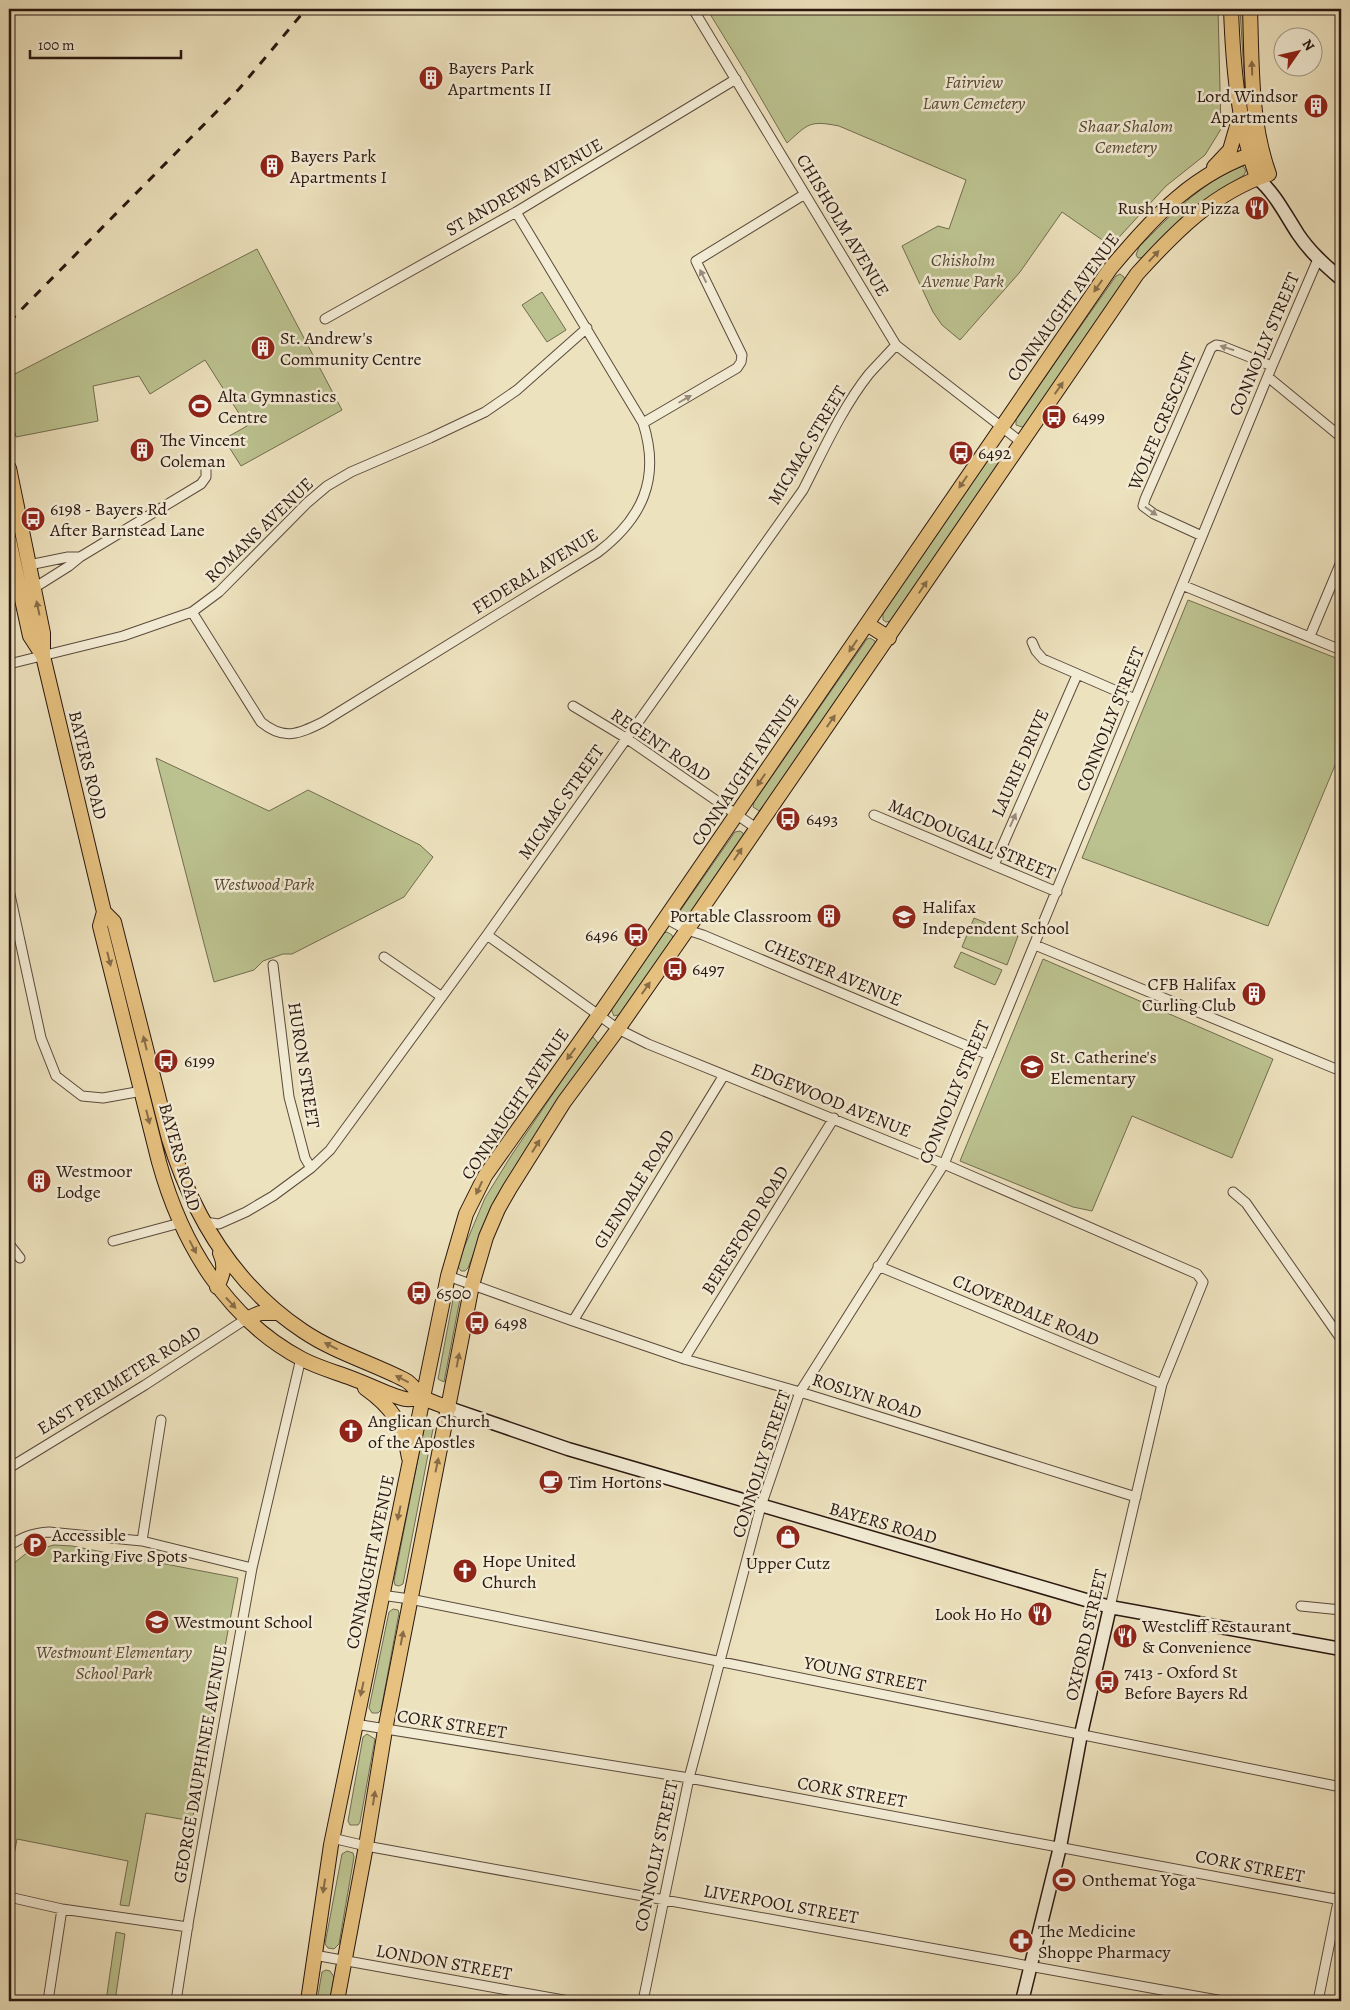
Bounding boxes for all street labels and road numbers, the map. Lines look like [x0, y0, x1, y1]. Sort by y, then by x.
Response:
street label: ST ANDREWS AVENUE [441, 132, 607, 242]
street label: CHISHOLM AVENUE [791, 149, 895, 301]
street label: CONNAUGHT AVENUE [1001, 228, 1125, 386]
street label: CONNOLLY STREET [1223, 268, 1305, 419]
street label: WOLFE CRESCENT [1122, 348, 1202, 495]
street label: MICMAC STREET [762, 381, 852, 509]
street label: ROMANS AVENUE [199, 472, 319, 588]
street label: FEDERAL AVENUE [467, 523, 603, 619]
street label: CONNOLLY STREET [1070, 643, 1150, 795]
street label: CONNAUGHT AVENUE [685, 690, 805, 850]
street label: REGENT ROAD [606, 703, 716, 787]
street label: LAURIE DRIVE [986, 705, 1054, 821]
street label: BAYERS ROAD [63, 708, 113, 822]
street label: MICMAC STREET [512, 740, 610, 864]
street label: MACDOUGALL STREET [885, 793, 1060, 885]
street label: CHESTER AVENUE [761, 932, 905, 1012]
street label: HURON STREET [282, 1000, 326, 1130]
street label: CONNOLLY STREET [913, 1016, 995, 1167]
street label: CONNAUGHT AVENUE [455, 1024, 575, 1184]
street label: EDGEWOOD AVENUE [747, 1057, 915, 1143]
street label: BAYERS ROAD [153, 1100, 207, 1214]
street label: GLENDALE ROAD [588, 1125, 680, 1253]
street label: BERESFORD ROAD [696, 1161, 794, 1299]
street label: CLOVERDALE ROAD [949, 1268, 1103, 1352]
street label: EAST PERIMETER ROAD [32, 1320, 206, 1440]
street label: ROSLYN ROAD [809, 1367, 925, 1425]
street label: CONNOLLY STREET [726, 1387, 796, 1541]
street label: CONNAUGHT AVENUE [340, 1473, 400, 1651]
street label: BAYERS ROAD [826, 1496, 940, 1550]
street label: OXFORD STREET [1059, 1567, 1113, 1703]
street label: GEORGE DAUPHINEE AVENUE [167, 1643, 233, 1885]
street label: YOUNG STREET [801, 1650, 928, 1698]
street label: CORK STREET [395, 1703, 509, 1745]
street label: CORK STREET [795, 1771, 909, 1813]
street label: CONNOLLY STREET [628, 1778, 684, 1934]
street label: CORK STREET [1193, 1844, 1307, 1888]
street label: LIVERPOOL STREET [702, 1879, 860, 1929]
street label: LONDON STREET [374, 1938, 514, 1986]

